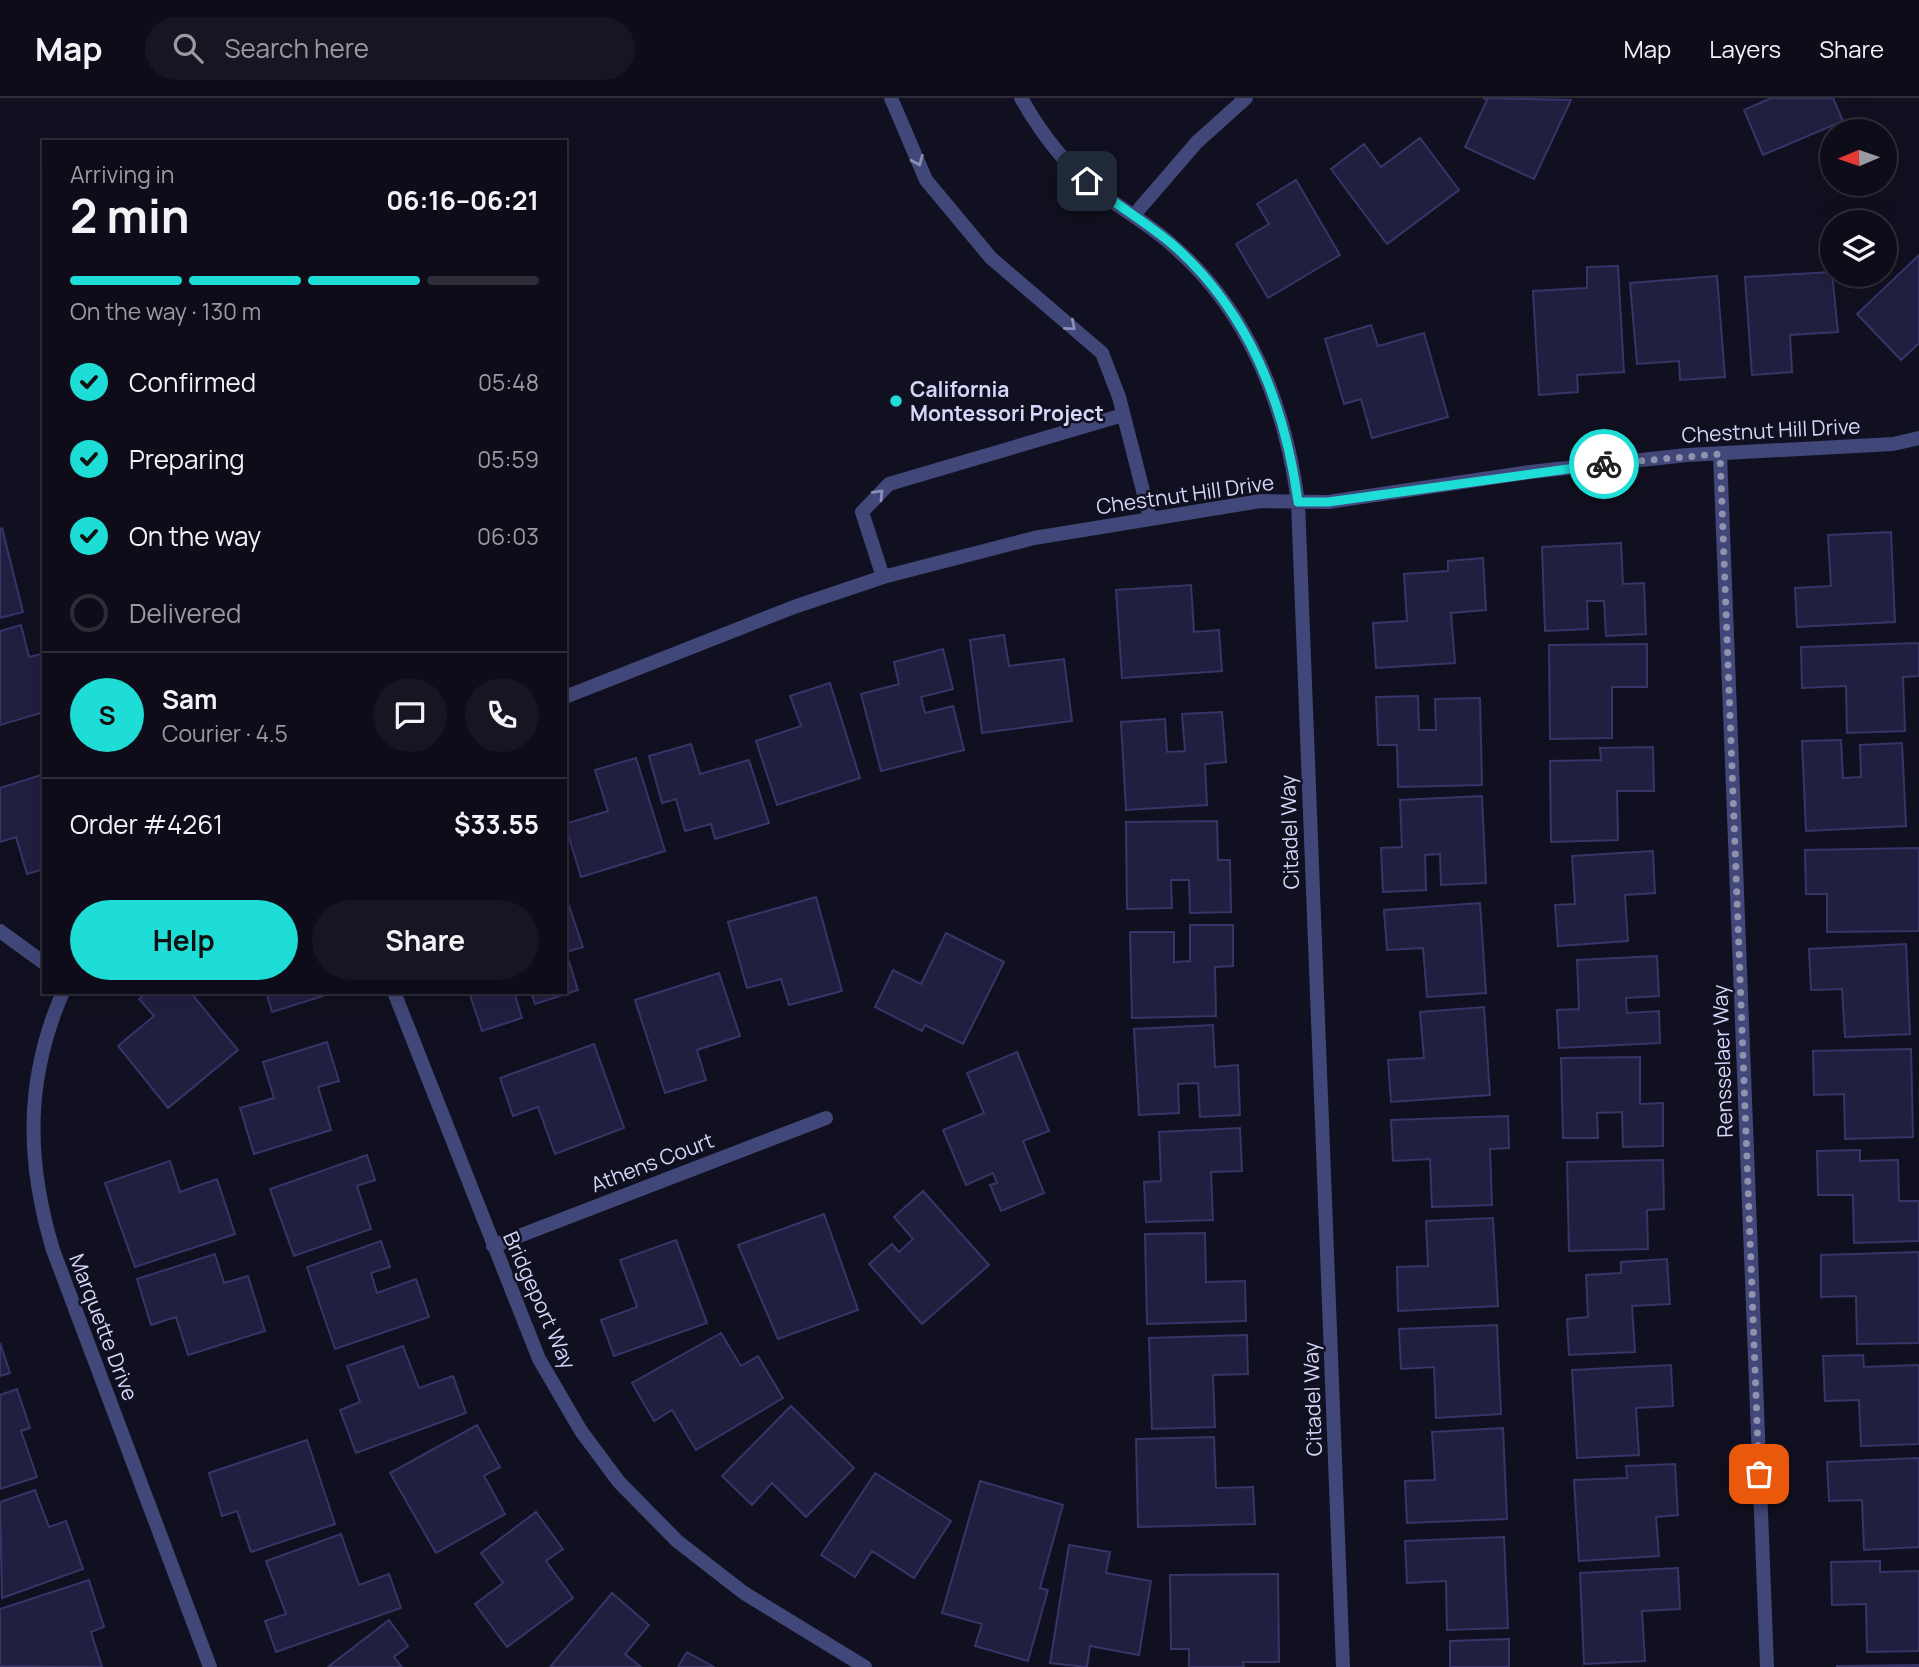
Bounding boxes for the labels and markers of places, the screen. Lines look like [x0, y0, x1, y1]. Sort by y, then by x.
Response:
pin [1057, 151, 1117, 211]
place label: California Montessori Project [910, 375, 1104, 427]
marker: California Montessori Project [888, 393, 904, 409]
pin [1729, 1444, 1789, 1504]

